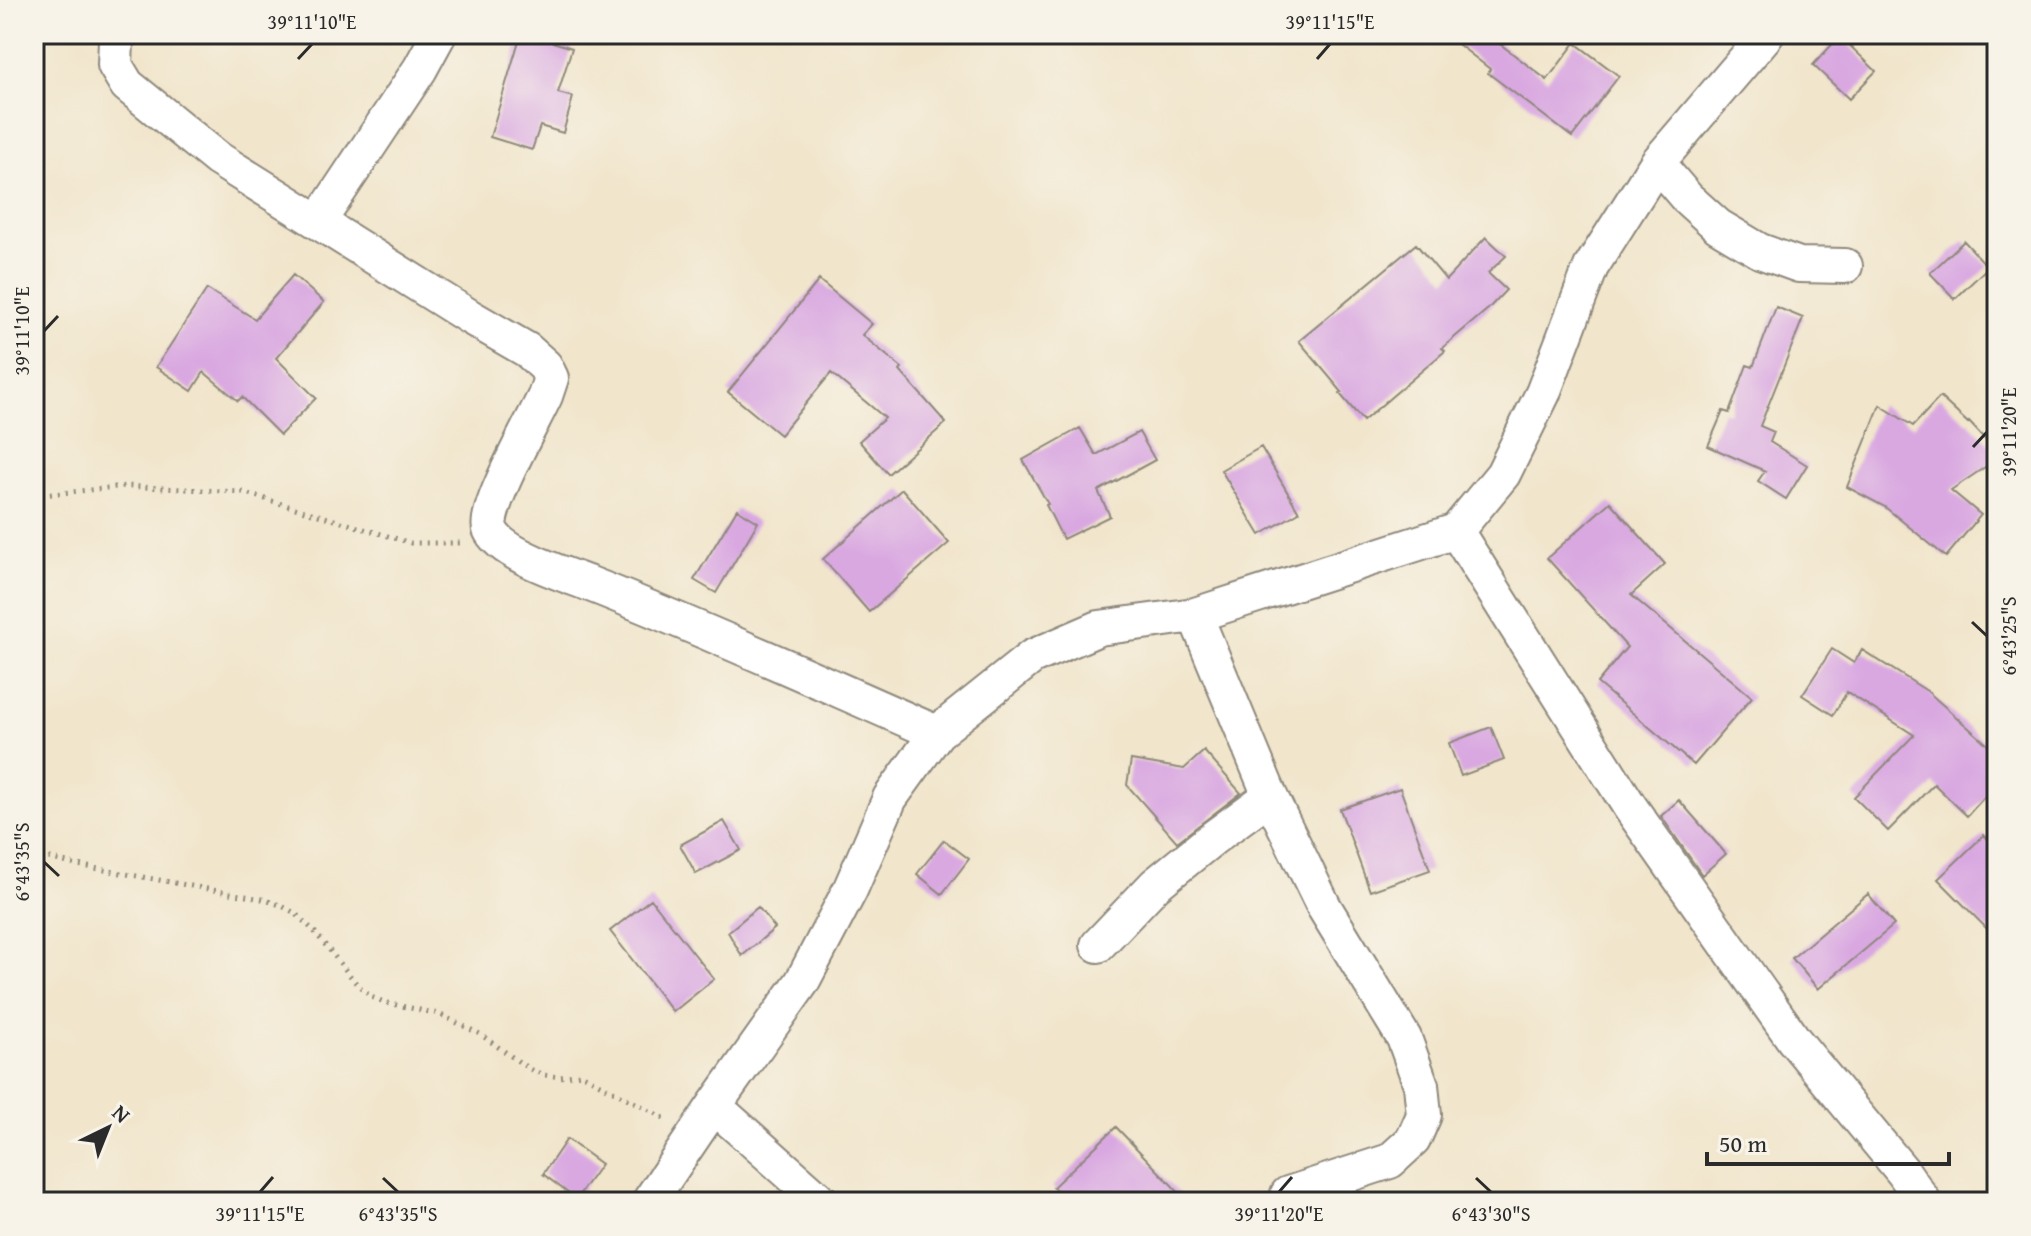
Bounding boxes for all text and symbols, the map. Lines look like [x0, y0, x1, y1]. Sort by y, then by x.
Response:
text: 39°11'10"E [268, 7, 356, 36]
text: 39°11'15"E [1286, 7, 1374, 36]
text: 39°11'10"E [7, 287, 36, 375]
text: 39°11'20"E [1994, 388, 2023, 476]
text: 6°43'25"S [1994, 596, 2023, 676]
text: 6°43'35"S [7, 822, 36, 902]
north arrow [68, 1088, 148, 1168]
text: N [105, 1097, 138, 1130]
scale bar [1707, 1116, 1949, 1166]
text: 50 m [1719, 1126, 1767, 1161]
text: 39°11'15"E [216, 1199, 304, 1228]
text: 6°43'35"S [358, 1199, 438, 1228]
text: 39°11'20"E [1235, 1199, 1323, 1228]
text: 6°43'30"S [1451, 1199, 1531, 1228]

